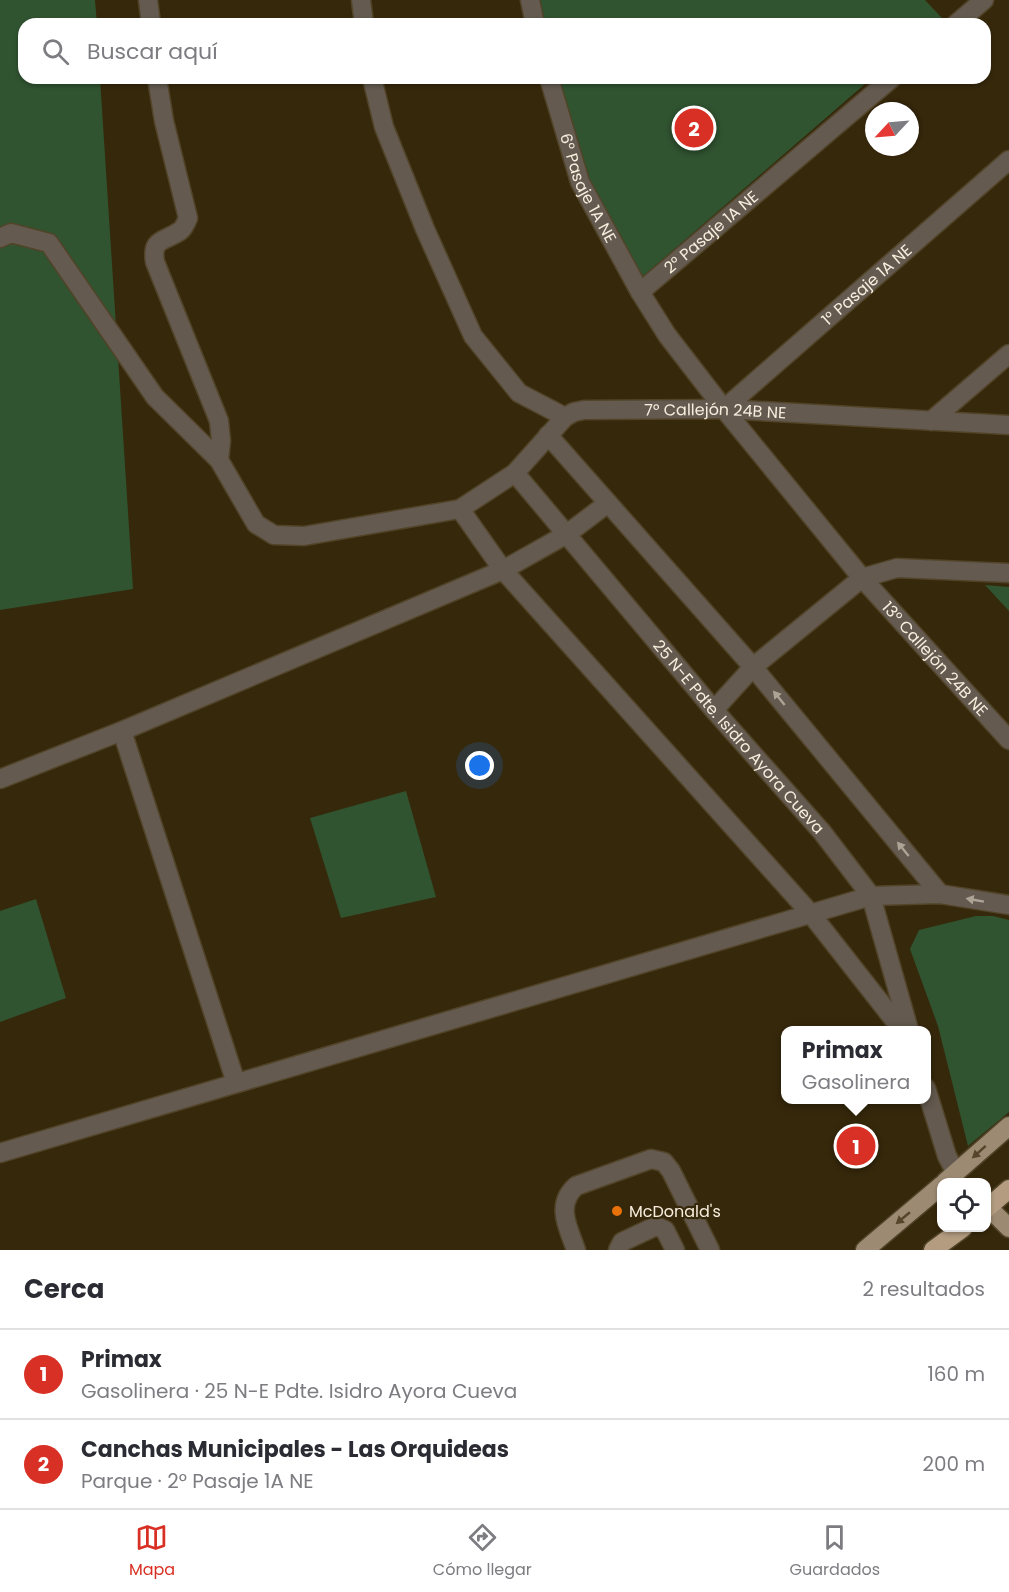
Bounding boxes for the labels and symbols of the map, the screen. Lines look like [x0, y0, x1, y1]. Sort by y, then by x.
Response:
north arrow [865, 102, 919, 156]
pin: 2 [674, 106, 714, 150]
street label: 6° Pasaje 1A NE [555, 130, 622, 247]
street label: 2° Pasaje 1A NE [659, 185, 763, 278]
street label: 1° Pasaje 1A NE [816, 239, 916, 331]
street label: 7° Callejón 24B NE [644, 397, 787, 424]
street label: 13° Callejón 24B NE [877, 596, 993, 721]
street label: 25 N-E Pdte. Isidro Ayora Cueva [648, 635, 830, 839]
one-way arrow [773, 691, 786, 706]
your location [465, 751, 494, 780]
one-way arrow [897, 841, 910, 856]
one-way arrow [965, 895, 984, 904]
pin: 1 [836, 1124, 876, 1168]
one-way arrow [972, 1145, 987, 1158]
place label: McDonald's [629, 1200, 721, 1223]
marker: McDonald's [610, 1204, 624, 1218]
one-way arrow [895, 1211, 911, 1224]

